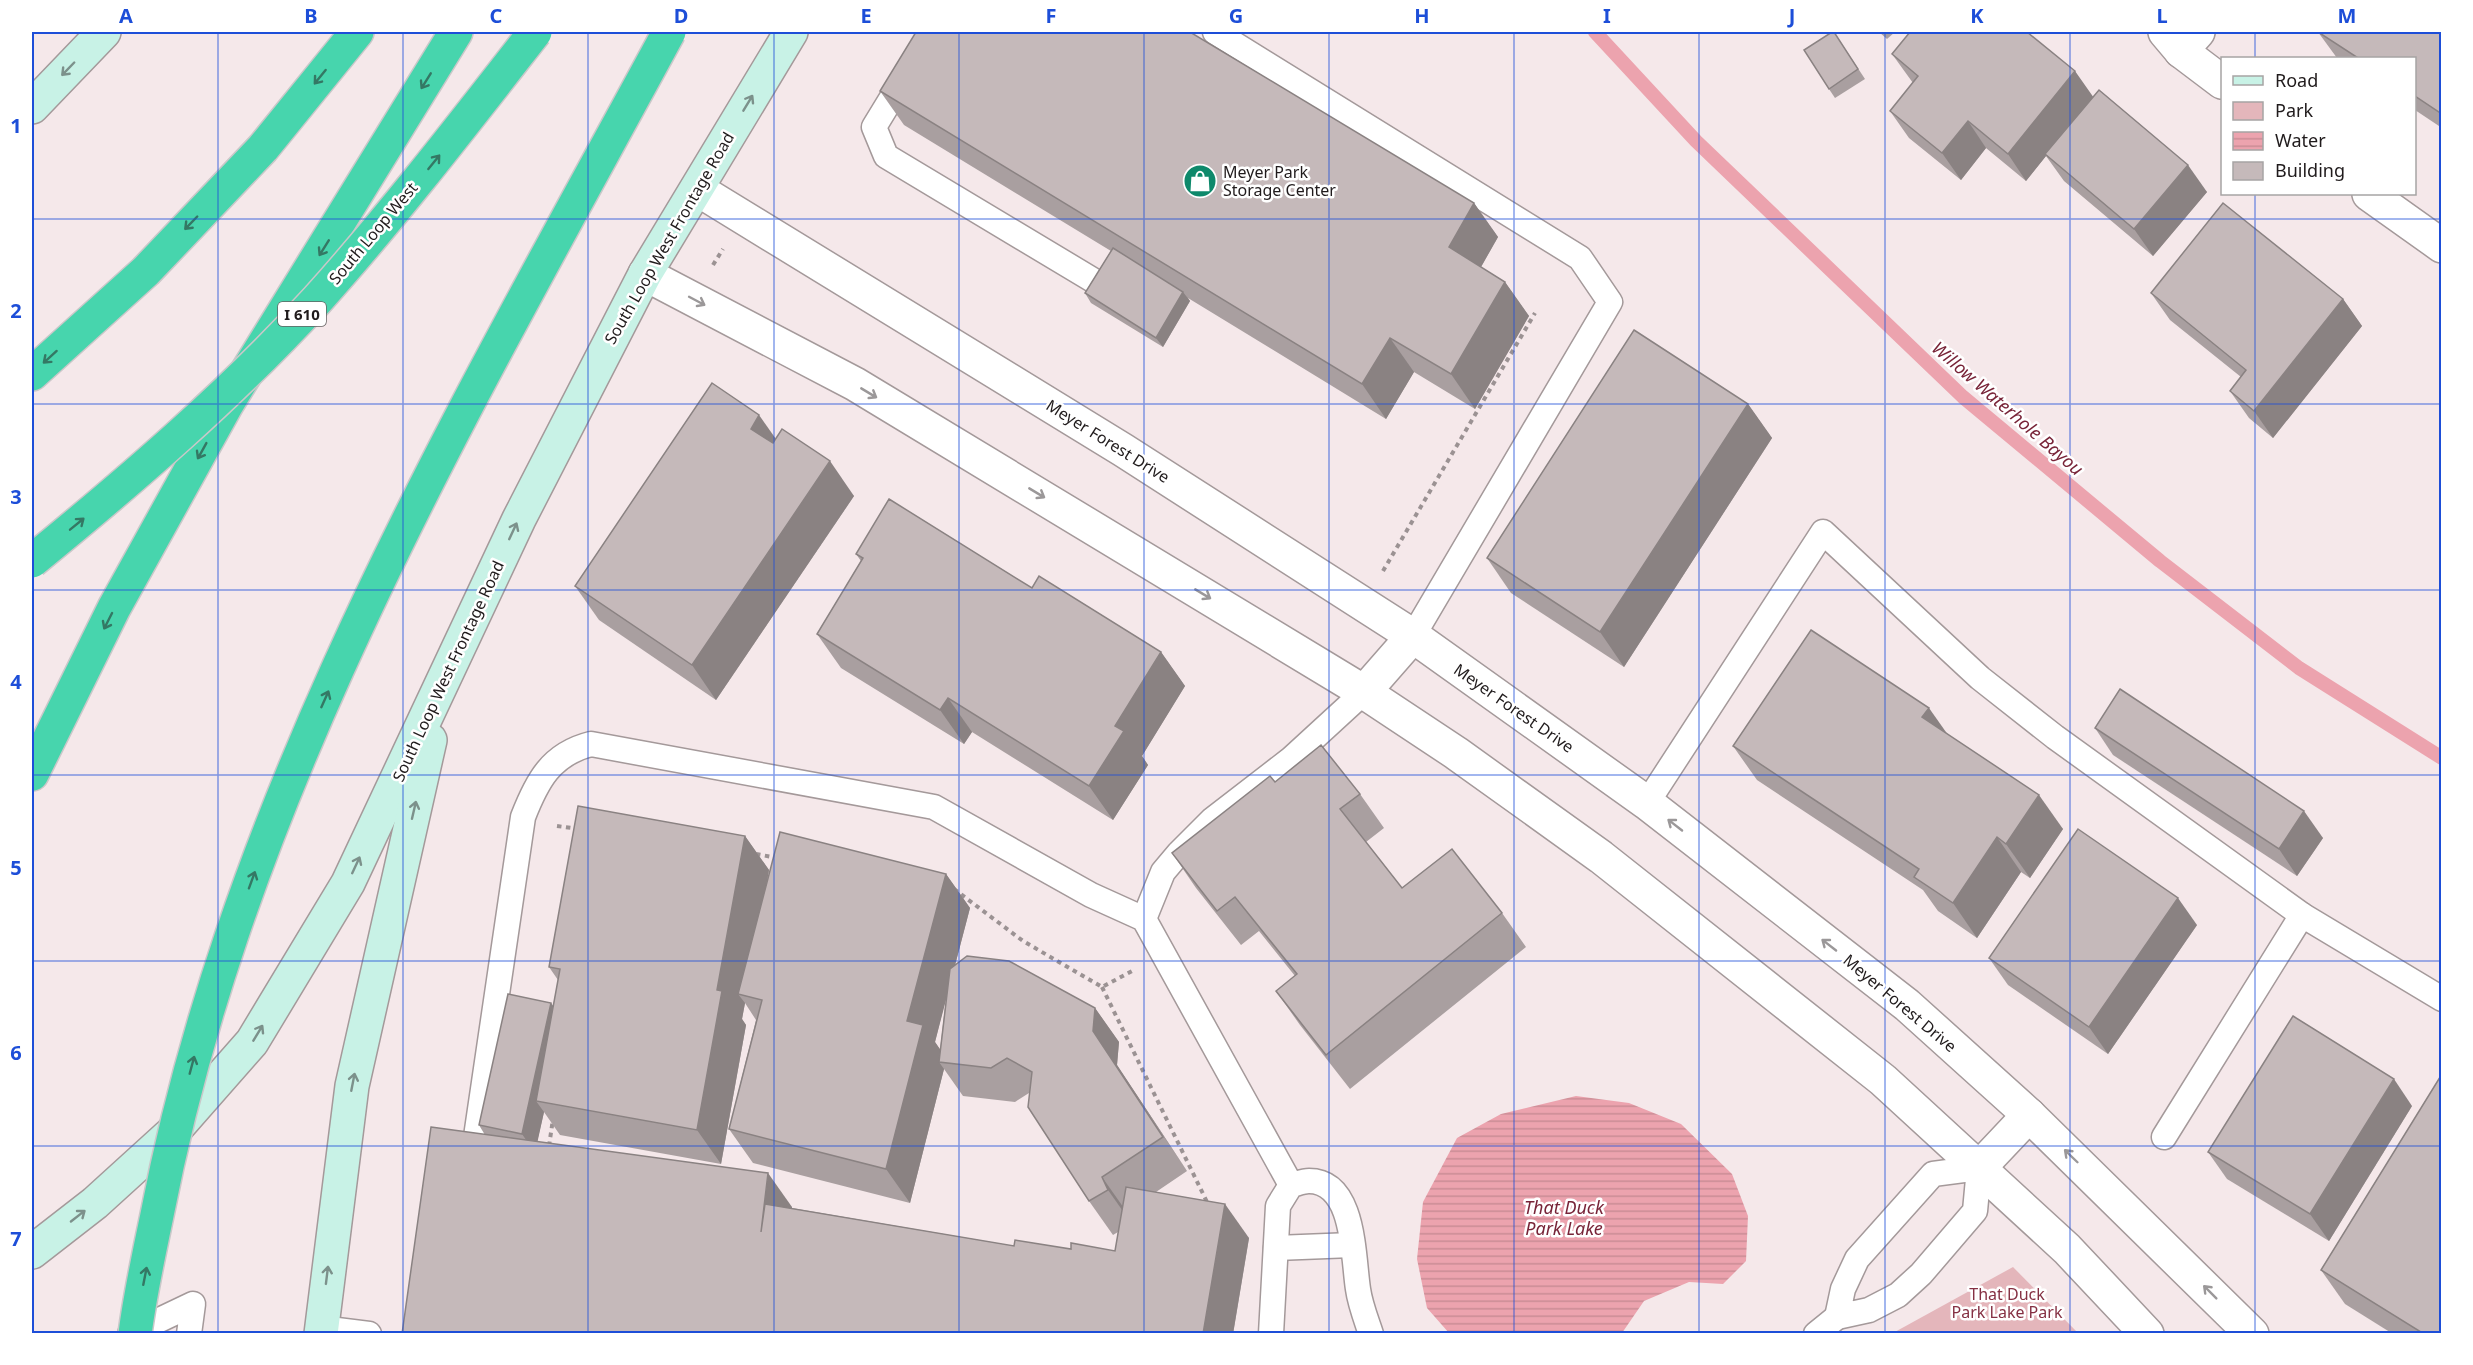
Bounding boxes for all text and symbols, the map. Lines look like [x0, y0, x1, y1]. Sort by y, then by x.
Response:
text: A [119, 2, 133, 29]
text: B [304, 2, 318, 29]
text: C [490, 2, 503, 29]
text: D [674, 2, 688, 29]
text: E [860, 2, 872, 29]
text: F [1046, 2, 1056, 29]
text: G [1229, 2, 1243, 29]
text: H [1414, 2, 1430, 29]
text: I [1603, 2, 1611, 29]
text: J [1787, 2, 1795, 29]
text: K [1970, 2, 1984, 29]
text: L [2156, 2, 2168, 29]
text: M [2338, 2, 2356, 29]
legend [2221, 57, 2416, 195]
one-way arrow [61, 62, 75, 77]
text: Road [2275, 68, 2318, 92]
one-way arrow [314, 69, 327, 85]
one-way arrow [419, 72, 431, 89]
one-way arrow [743, 95, 755, 112]
text: Park [2275, 98, 2313, 122]
text: 1 [10, 112, 22, 139]
street label: South Loop West Frontage Road [599, 128, 739, 348]
text: Water [2275, 128, 2326, 152]
one-way arrow [427, 154, 440, 170]
text: Building [2275, 158, 2345, 182]
place label: Meyer Park Storage Center [1223, 161, 1336, 201]
shop icon: Meyer Park Storage Center [1182, 163, 1218, 199]
street label: South Loop West [324, 177, 422, 289]
one-way arrow [184, 216, 198, 231]
one-way arrow [317, 239, 330, 256]
one-way arrow [688, 295, 705, 307]
text: 2 [10, 297, 22, 324]
road number: I 610 [278, 302, 326, 326]
water label: Willow Waterhole Bayou [1927, 336, 2089, 480]
one-way arrow [43, 350, 58, 364]
one-way arrow [860, 387, 877, 399]
street label: Meyer Forest Drive [1042, 394, 1174, 488]
one-way arrow [196, 442, 208, 459]
text: 3 [10, 483, 22, 510]
one-way arrow [1028, 487, 1045, 499]
one-way arrow [69, 518, 85, 531]
one-way arrow [508, 523, 520, 541]
street label: South Loop West Frontage Road [387, 557, 509, 785]
one-way arrow [1195, 587, 1212, 600]
one-way arrow [101, 612, 113, 630]
street label: Meyer Forest Drive [1450, 658, 1578, 758]
text: 4 [10, 668, 22, 695]
one-way arrow [319, 691, 331, 709]
one-way arrow [409, 801, 421, 820]
one-way arrow [1668, 819, 1684, 832]
text: 5 [10, 854, 22, 881]
one-way arrow [351, 856, 363, 874]
one-way arrow [247, 871, 258, 890]
one-way arrow [1821, 939, 1837, 952]
street label: Meyer Forest Drive [1839, 949, 1961, 1057]
one-way arrow [252, 1025, 264, 1042]
text: 6 [10, 1039, 22, 1066]
one-way arrow [187, 1056, 198, 1075]
one-way arrow [348, 1073, 359, 1092]
one-way arrow [2064, 1148, 2079, 1163]
water label: That Duck Park Lake [1524, 1195, 1605, 1240]
one-way arrow [69, 1210, 85, 1223]
text: 7 [10, 1225, 22, 1252]
one-way arrow [322, 1266, 333, 1286]
one-way arrow [140, 1267, 151, 1286]
park label: That Duck Park Lake Park [1952, 1283, 2063, 1323]
one-way arrow [2203, 1285, 2218, 1300]

